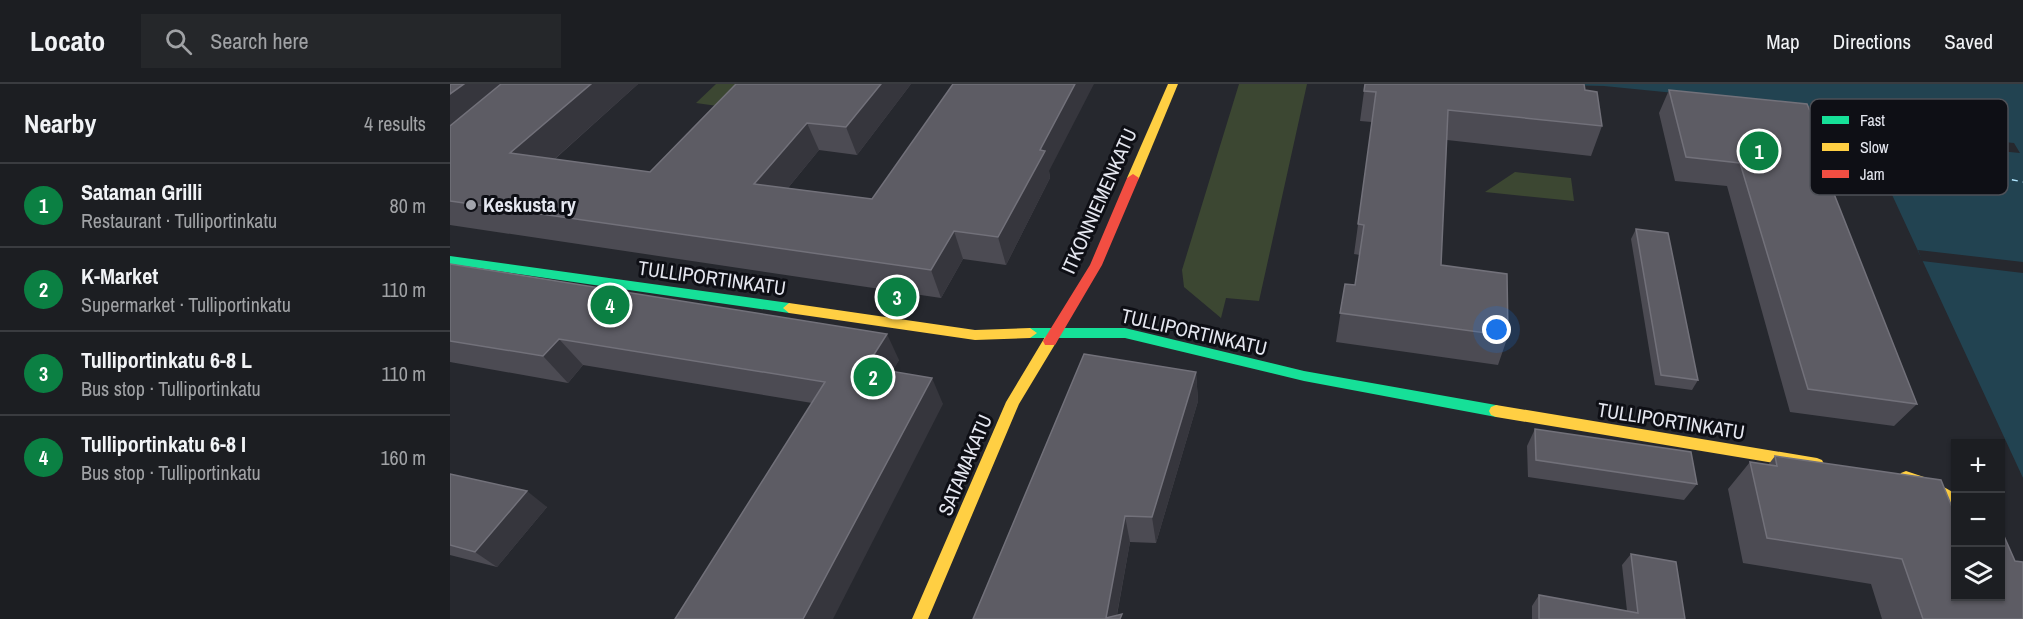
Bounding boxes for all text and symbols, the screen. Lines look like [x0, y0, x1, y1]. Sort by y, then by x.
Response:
search box [141, 14, 561, 68]
text: Locato [30, 22, 105, 60]
icon: search [162, 25, 195, 58]
text: Search here [210, 26, 309, 56]
text: Map [1766, 27, 1800, 56]
text: Directions [1833, 27, 1911, 56]
text: Saved [1944, 27, 1993, 56]
legend [1810, 99, 2008, 195]
text: Nearby [24, 106, 96, 141]
text: Fast [1860, 109, 1885, 131]
text: 4 results [364, 110, 426, 137]
street label: ITKONNIEMENKATU [1054, 124, 1143, 278]
pin: 1 [1740, 128, 1778, 174]
text: Slow [1860, 136, 1889, 158]
text: Jam [1860, 163, 1885, 185]
text: Sataman Grilli [81, 177, 202, 207]
place label: Keskusta ry [483, 191, 577, 218]
text: 1 [39, 192, 48, 219]
text: 80 m [390, 192, 426, 219]
marker: Keskusta ry [464, 198, 478, 212]
text: Restaurant · Tulliportinkatu [81, 207, 277, 234]
street label: TULLIPORTINKATU [636, 254, 788, 301]
text: K-Market [81, 261, 158, 291]
pin: 3 [878, 274, 916, 320]
text: 2 [39, 276, 48, 303]
text: 110 m [382, 276, 426, 303]
pin: 4 [590, 282, 630, 328]
text: Supermarket · Tulliportinkatu [81, 291, 291, 318]
street label: TULLIPORTINKATU [1119, 302, 1270, 361]
your location [1482, 315, 1511, 344]
text: Tulliportinkatu 6-8 L [81, 345, 252, 375]
pin: 2 [854, 354, 892, 400]
text: 3 [39, 360, 48, 387]
text: 110 m [382, 360, 426, 387]
text: Bus stop · Tulliportinkatu [81, 375, 261, 402]
street label: TULLIPORTINKATU [1595, 396, 1747, 445]
street label: SATAMAKATU [931, 410, 998, 520]
text: Tulliportinkatu 6-8 I [81, 429, 246, 459]
map controls [1951, 439, 2005, 601]
button: + [1951, 439, 2005, 493]
text: 4 [39, 444, 48, 471]
text: 160 m [380, 444, 426, 471]
text: Bus stop · Tulliportinkatu [81, 459, 261, 486]
button: − [1951, 493, 2005, 547]
button: layers [1951, 547, 2005, 601]

